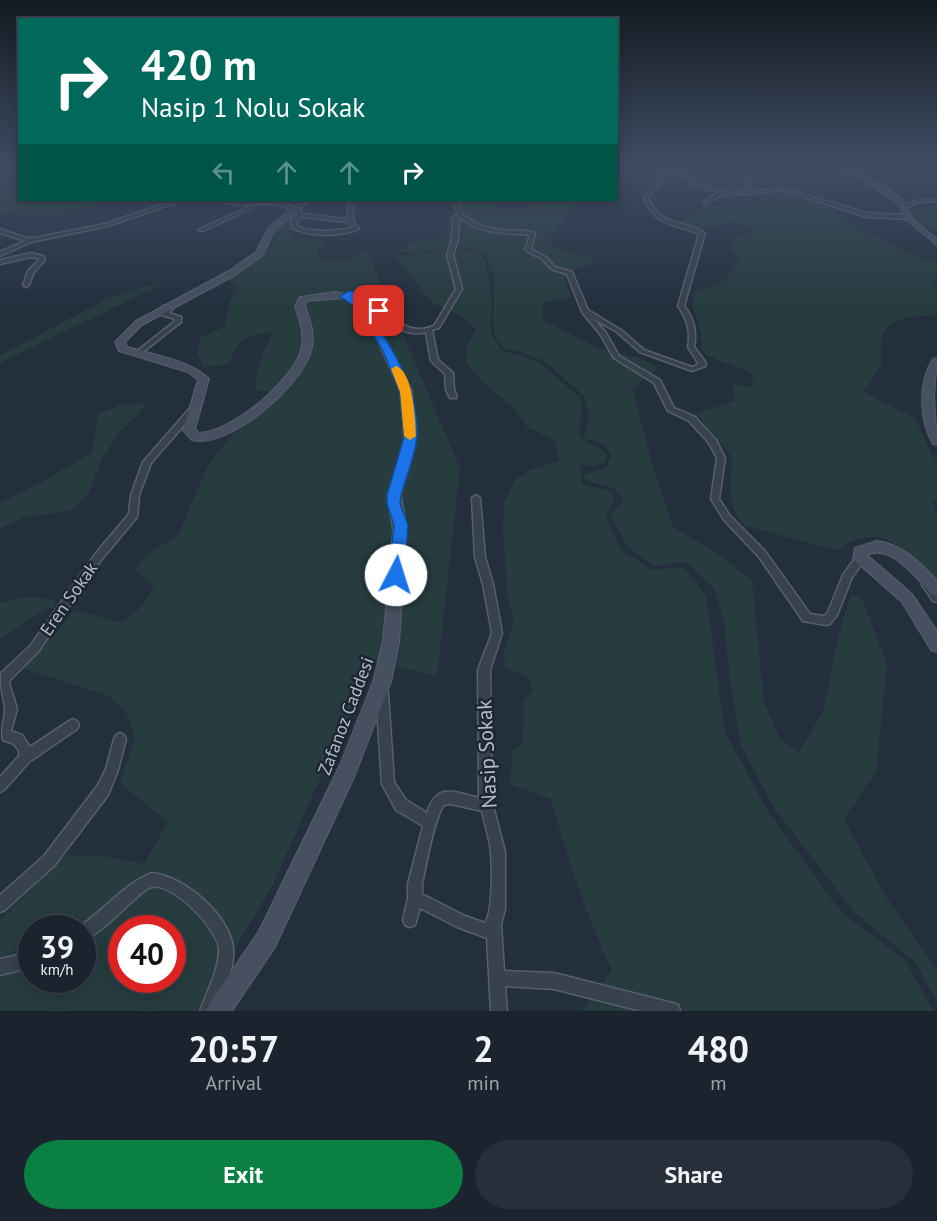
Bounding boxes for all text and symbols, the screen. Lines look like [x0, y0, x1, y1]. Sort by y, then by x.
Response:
text: 420 m [141, 37, 257, 92]
icon: right [42, 42, 120, 120]
text: Nasip 1 Nolu Sokak [141, 90, 365, 124]
icon: left [207, 156, 240, 189]
icon: ahead [270, 156, 303, 189]
icon: ahead [333, 156, 366, 189]
icon: right [396, 156, 429, 189]
pin [353, 285, 404, 336]
icon: arrive [362, 294, 395, 327]
position arrow [364, 543, 428, 607]
street label: Eren Sokak [35, 557, 103, 640]
street label: Zafanoz Caddesi [313, 654, 379, 778]
street label: Nasip Sokak [470, 699, 503, 809]
speed limit sign: 40 [108, 915, 186, 993]
text: 39 [40, 927, 74, 966]
text: km/h [41, 960, 73, 979]
text: 20:57 [188, 1025, 279, 1072]
text: 2 [473, 1025, 494, 1072]
text: 480 [688, 1025, 749, 1072]
text: Arrival [206, 1070, 262, 1096]
text: min [467, 1070, 500, 1096]
text: m [710, 1070, 727, 1096]
button: Exit [24, 1140, 463, 1209]
button: Share [475, 1140, 913, 1209]

